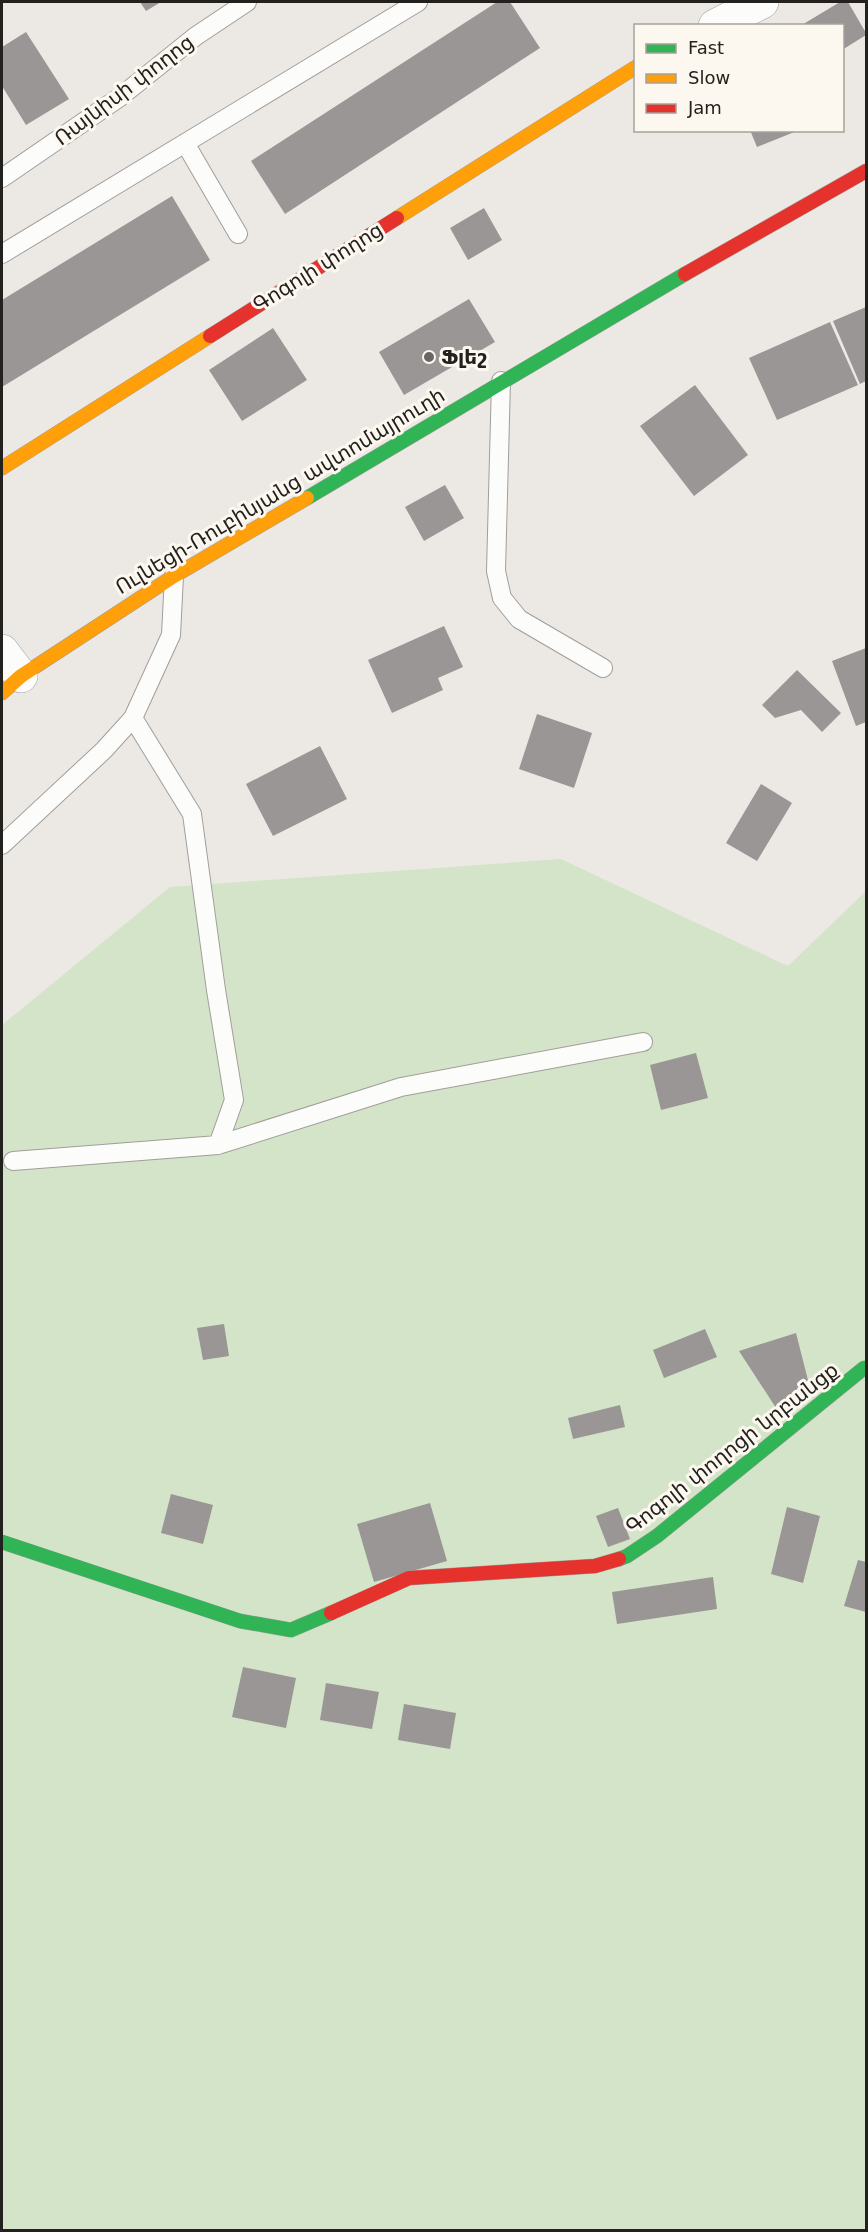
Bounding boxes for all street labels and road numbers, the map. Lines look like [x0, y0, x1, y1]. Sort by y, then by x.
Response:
street label: Ռայնիսի փողոց [50, 30, 198, 150]
street label: Գոգոլի փողոց [249, 218, 387, 316]
street label: Ուլնեցի-Ռուբինյանց ավտոմայրուղի [111, 383, 449, 599]
street label: Գոգոլի փողոցի նրբանցք [621, 1358, 843, 1538]

